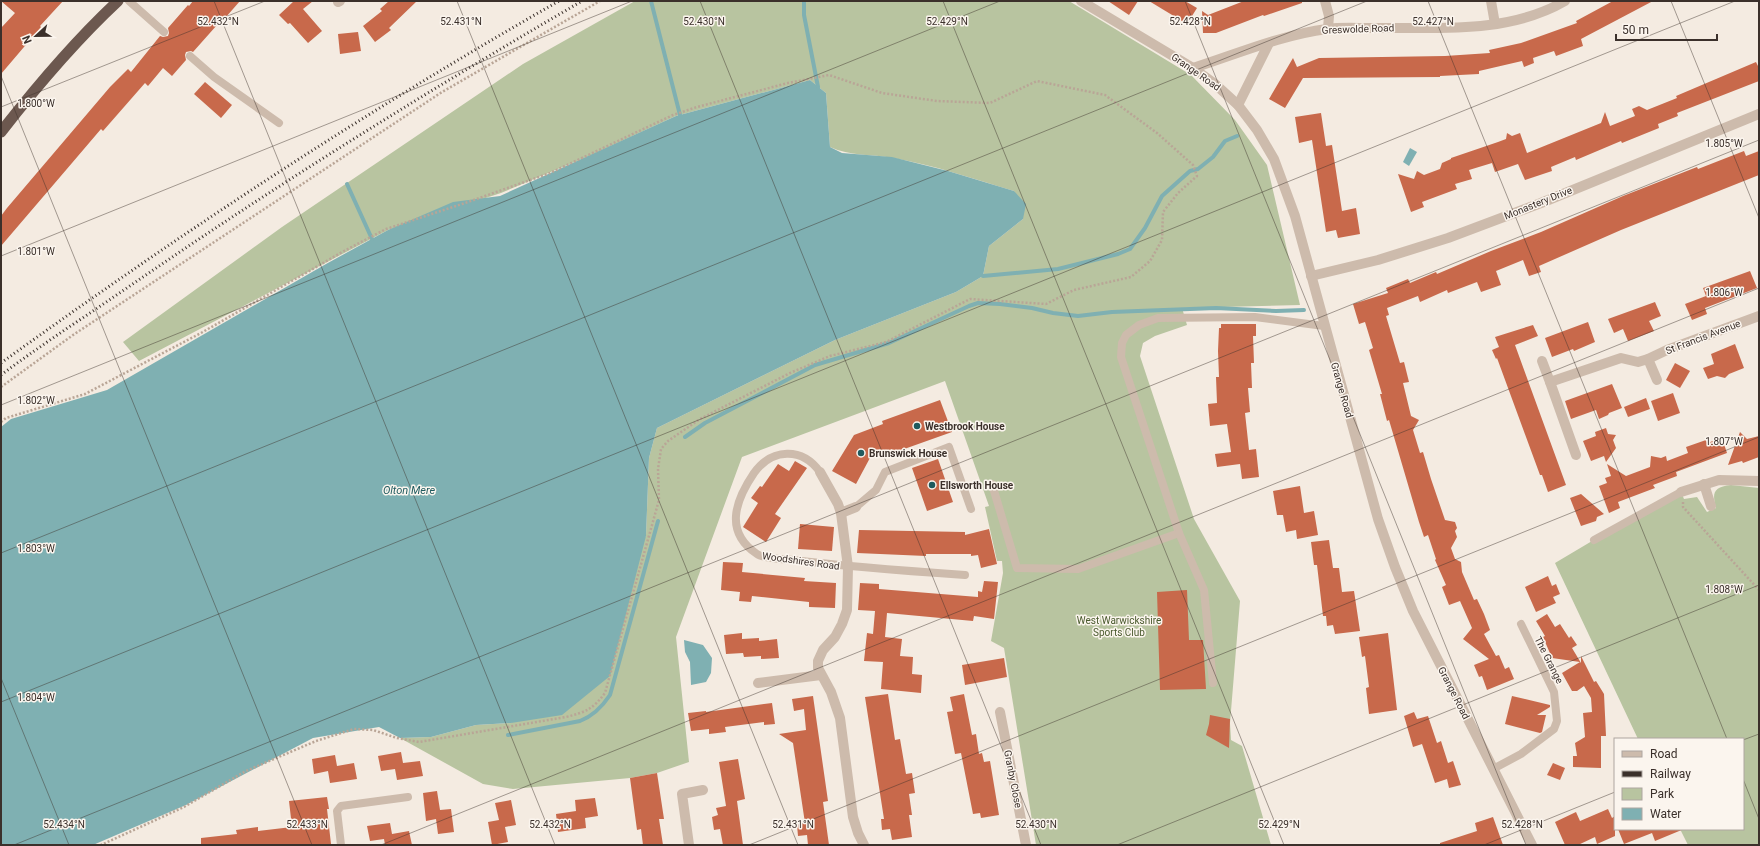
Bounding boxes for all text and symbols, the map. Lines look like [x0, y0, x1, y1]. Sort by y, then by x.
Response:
north arrow [16, 16, 56, 56]
text: 52.432°N [197, 16, 239, 27]
text: 52.431°N [440, 16, 482, 27]
text: 52.430°N [683, 16, 725, 27]
text: 52.429°N [926, 16, 968, 27]
text: 52.428°N [1169, 16, 1211, 27]
text: 52.427°N [1412, 16, 1454, 27]
scale bar [1616, 16, 1717, 42]
street label: Greswolde Road [1322, 22, 1394, 36]
text: 50 m [1622, 23, 1649, 37]
text: N [20, 33, 35, 46]
street label: Grange Road [1169, 51, 1223, 93]
text: 1.800°W [17, 98, 55, 109]
text: 1.805°W [1705, 138, 1743, 149]
street label: Monastery Drive [1502, 184, 1574, 222]
text: 1.801°W [17, 246, 55, 257]
text: 1.806°W [1705, 287, 1743, 298]
street label: St Francis Avenue [1664, 318, 1742, 356]
street label: Grange Road [1329, 361, 1355, 419]
text: 1.802°W [17, 395, 55, 406]
marker: Westbrook House [912, 421, 922, 431]
place label: Westbrook House [925, 421, 1005, 432]
text: 1.807°W [1705, 436, 1743, 447]
marker: Brunswick House [856, 448, 866, 458]
place label: Brunswick House [869, 448, 948, 459]
marker: Ellsworth House [927, 480, 937, 490]
place label: Ellsworth House [940, 480, 1014, 491]
water label: Olton Mere [383, 484, 435, 497]
text: 1.803°W [17, 543, 55, 554]
street label: Woodshires Road [762, 550, 840, 572]
text: 1.808°W [1705, 584, 1743, 595]
park label: West Warwickshire Sports Club [1077, 615, 1161, 638]
street label: The Grange [1532, 635, 1566, 685]
street label: Grange Road [1436, 665, 1472, 721]
text: 1.804°W [17, 692, 55, 703]
legend [1614, 738, 1744, 830]
text: Road [1650, 747, 1678, 761]
street label: Granby Close [1002, 749, 1024, 809]
text: Railway [1650, 767, 1691, 781]
text: Park [1650, 787, 1675, 801]
text: Water [1650, 807, 1681, 821]
text: 52.434°N [43, 819, 85, 830]
text: 52.433°N [286, 819, 328, 830]
text: 52.432°N [529, 819, 571, 830]
text: 52.431°N [772, 819, 814, 830]
text: 52.430°N [1015, 819, 1057, 830]
text: 52.429°N [1258, 819, 1300, 830]
text: 52.428°N [1501, 819, 1543, 830]

